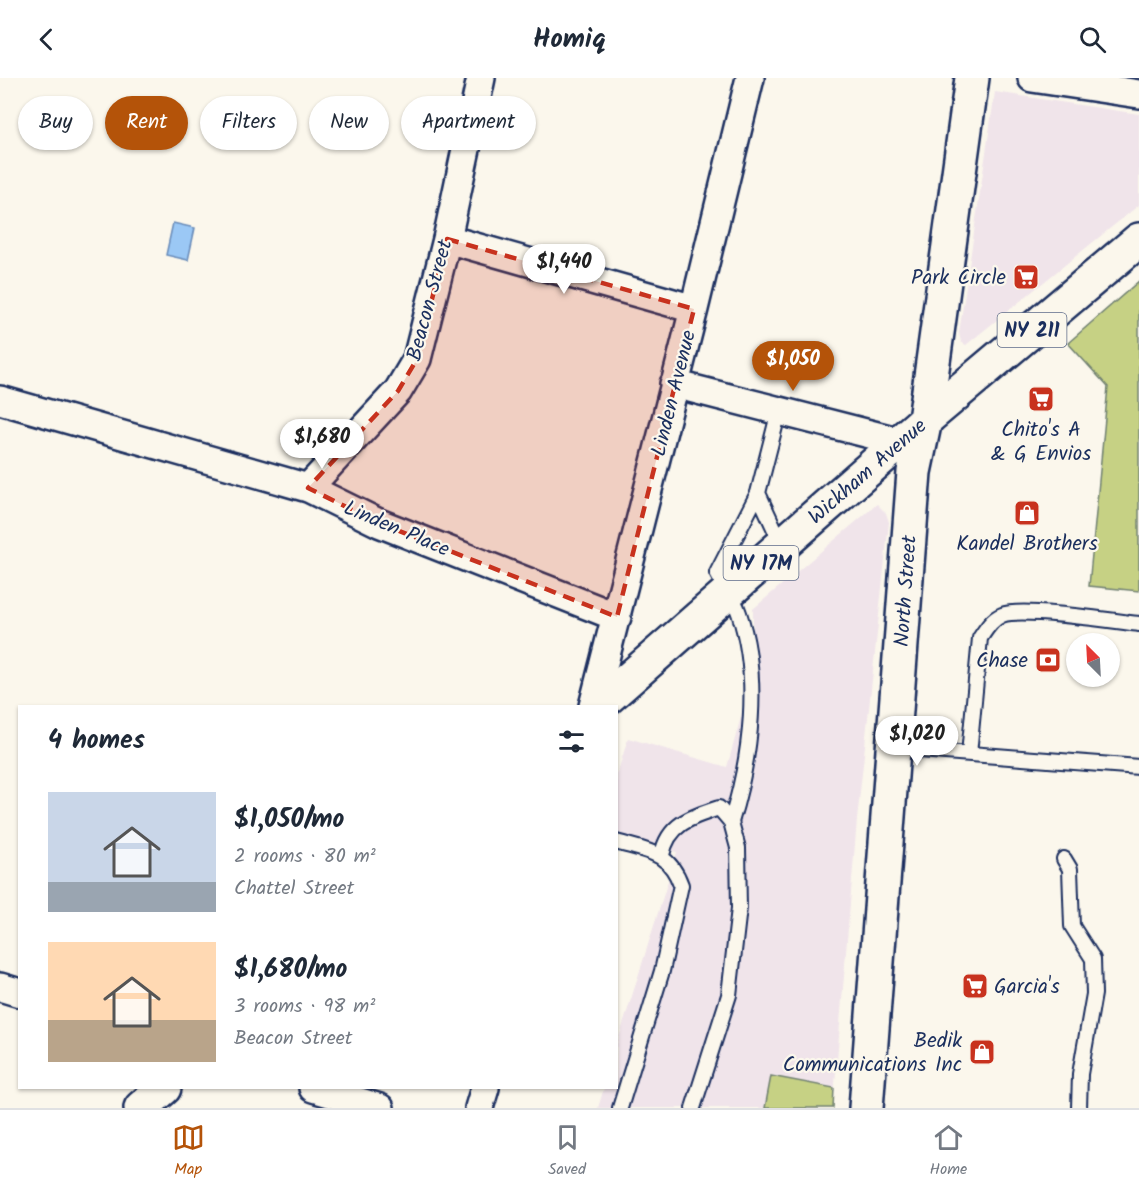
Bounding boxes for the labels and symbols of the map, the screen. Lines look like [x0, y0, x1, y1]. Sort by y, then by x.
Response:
street label: Beacon Street [398, 235, 463, 365]
pin: $1,440 [515, 244, 613, 295]
place label: Park Circle [911, 262, 1007, 295]
supermarket icon: Park Circle [1011, 262, 1041, 292]
road number: NY 211 [998, 313, 1066, 347]
street label: Linden Avenue [643, 326, 706, 460]
pin: $1,050 [744, 341, 842, 392]
supermarket icon: Chito's A & G Envios [1026, 384, 1056, 414]
street label: Wickham Avenue [801, 411, 935, 533]
place label: Chito's A & G Envios [991, 414, 1091, 471]
pin: $1,680 [273, 419, 371, 470]
street label: Linden Place [338, 492, 455, 567]
shop icon: Kandel Brothers [1012, 498, 1042, 528]
place label: Kandel Brothers [956, 528, 1098, 561]
street label: North Street [886, 533, 927, 648]
road number: NY 17M [724, 546, 798, 580]
north arrow [1066, 633, 1120, 687]
place label: Chase [976, 645, 1029, 678]
bank icon: Chase [1033, 645, 1063, 675]
pin: $1,020 [868, 716, 966, 767]
supermarket icon: Garcia's [960, 971, 990, 1001]
place label: Garcia's [994, 971, 1060, 1004]
place label: Bedik Communications Inc [783, 1025, 962, 1082]
shop icon: Bedik Communications Inc [967, 1037, 997, 1067]

